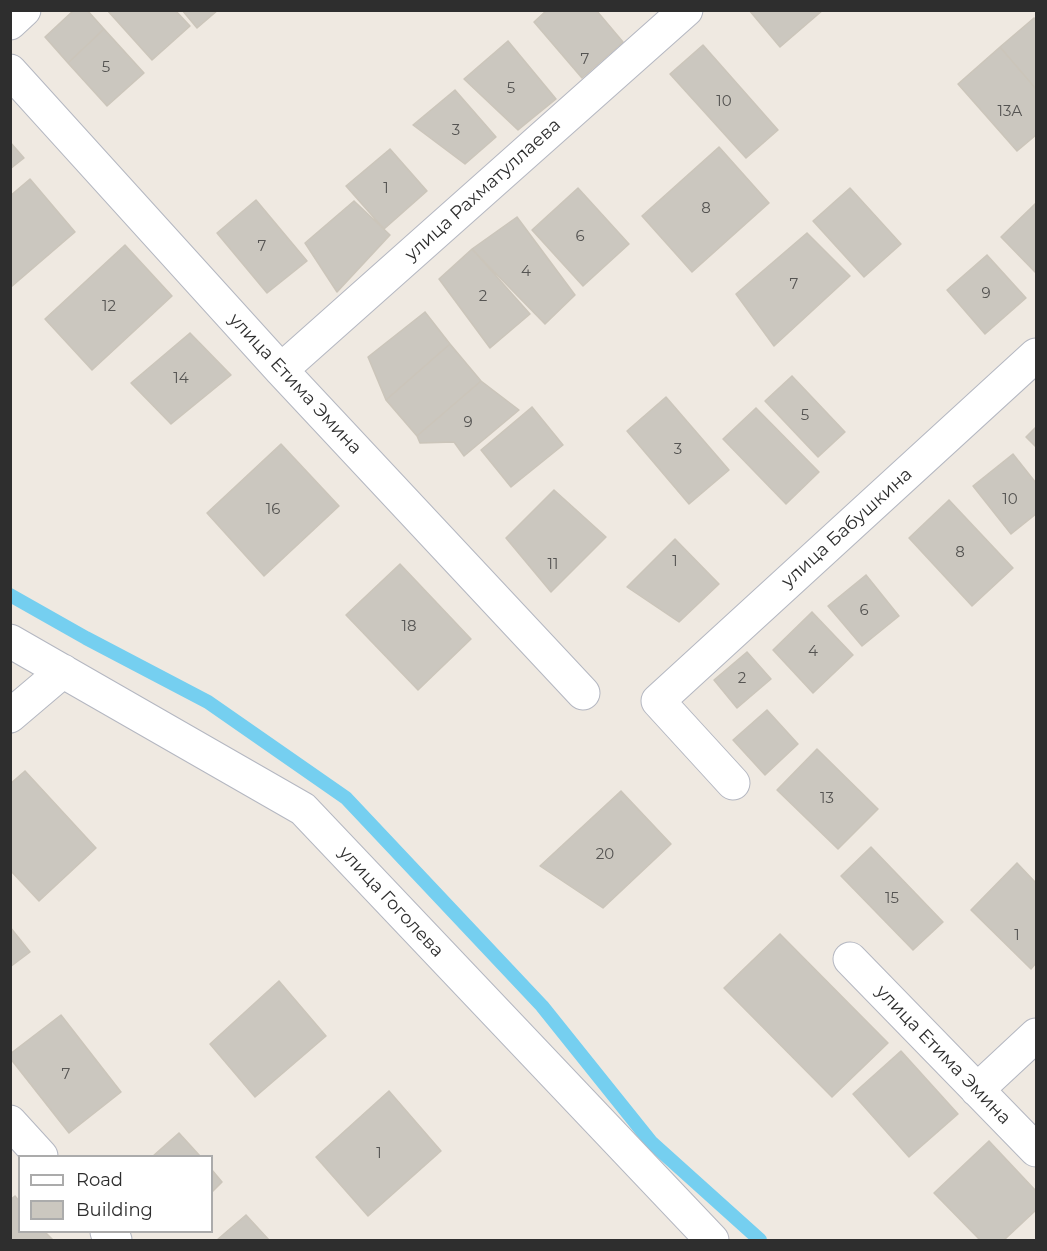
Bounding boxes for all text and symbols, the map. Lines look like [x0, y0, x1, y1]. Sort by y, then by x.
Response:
house number: 7 [581, 51, 589, 69]
house number: 5 [102, 59, 110, 77]
house number: 5 [507, 80, 515, 98]
house number: 10 [716, 93, 732, 111]
house number: 13А [997, 103, 1023, 121]
street label: улица Рахматуллаева [401, 114, 565, 266]
house number: 3 [452, 122, 460, 140]
house number: 1 [383, 180, 389, 198]
house number: 8 [701, 200, 711, 218]
house number: 6 [575, 228, 585, 246]
house number: 7 [258, 238, 266, 256]
house number: 4 [521, 263, 531, 281]
house number: 7 [790, 276, 798, 294]
house number: 9 [981, 285, 991, 303]
house number: 2 [479, 288, 487, 306]
house number: 12 [102, 298, 116, 316]
street label: улица Етима Эмина [224, 309, 366, 459]
house number: 14 [173, 370, 189, 388]
house number: 5 [801, 407, 809, 425]
house number: 9 [463, 414, 473, 432]
house number: 3 [674, 441, 682, 459]
street label: улица Бабушкина [777, 464, 917, 592]
house number: 10 [1002, 491, 1018, 509]
house number: 16 [266, 501, 280, 519]
house number: 8 [955, 544, 965, 562]
house number: 1 [672, 553, 678, 571]
house number: 11 [548, 556, 558, 574]
house number: 6 [859, 602, 869, 620]
house number: 18 [402, 618, 416, 636]
house number: 4 [808, 643, 818, 661]
house number: 2 [738, 670, 746, 688]
house number: 13 [820, 790, 834, 808]
street label: улица Гоголева [334, 842, 448, 962]
house number: 20 [596, 846, 614, 864]
house number: 15 [885, 890, 899, 908]
house number: 1 [1014, 927, 1020, 945]
street label: улица Етима Эмина [871, 981, 1015, 1129]
house number: 7 [62, 1066, 70, 1084]
house number: 1 [376, 1145, 382, 1163]
legend [18, 1155, 213, 1233]
text: Road [76, 1169, 123, 1191]
text: Building [76, 1199, 153, 1221]

